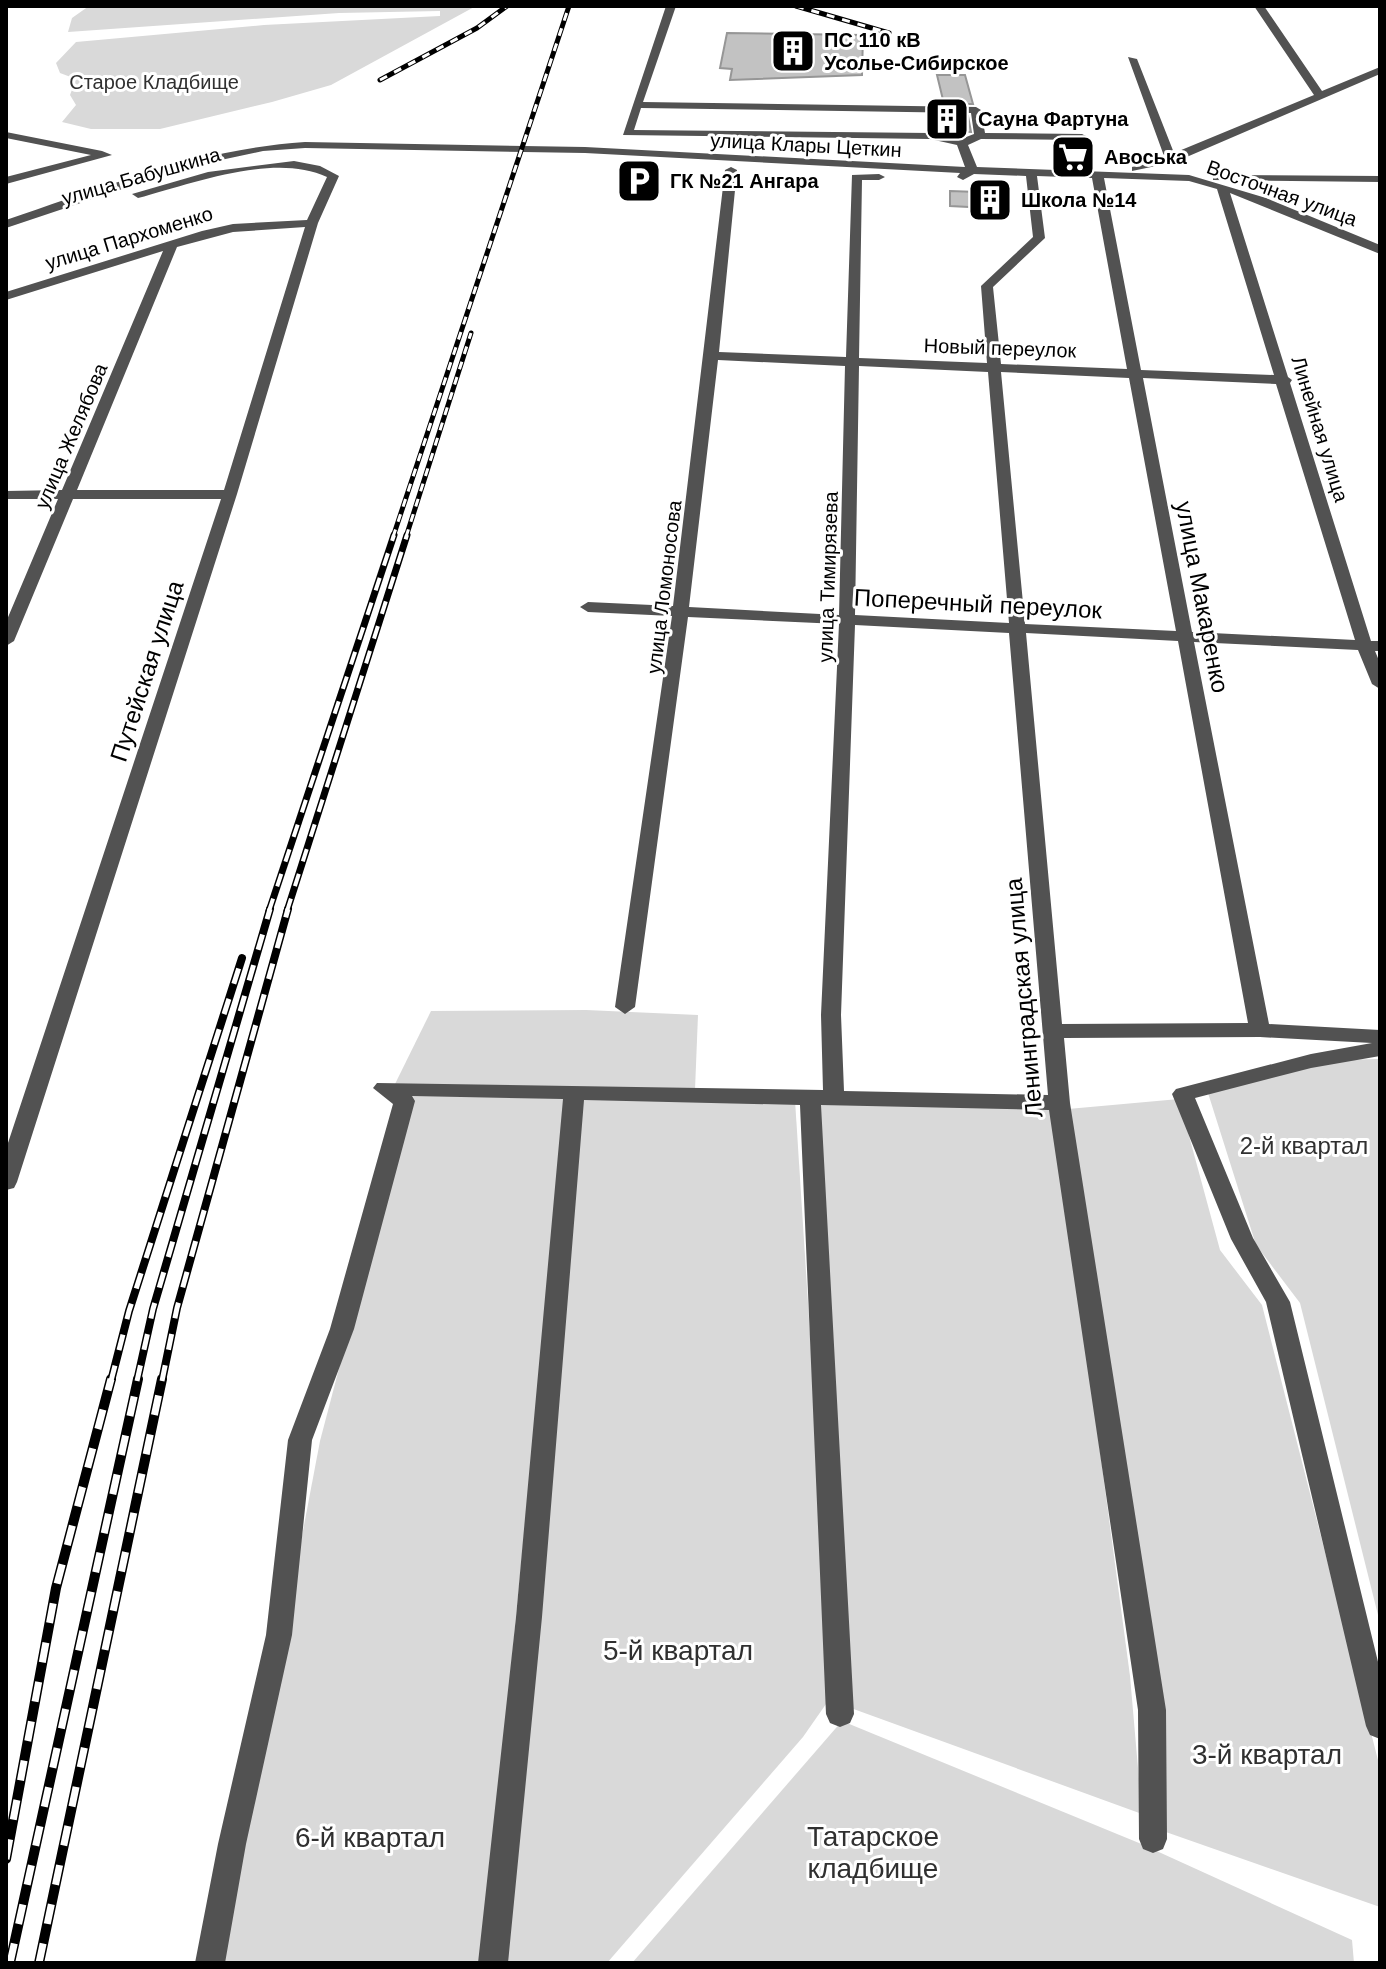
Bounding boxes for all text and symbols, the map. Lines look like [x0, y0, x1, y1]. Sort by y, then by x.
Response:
building icon: ПС 110 кВ Усолье-Сибирское [769, 27, 817, 75]
place label: ПС 110 кВ Усолье-Сибирское [824, 29, 1009, 74]
park label: Старое Кладбище [69, 71, 239, 93]
building icon: Сауна Фартуна [923, 95, 971, 143]
place label: Сауна Фартуна [978, 108, 1129, 130]
street label: улица Клары Цеткин [710, 129, 902, 161]
supermarket icon: Авоська [1049, 133, 1097, 181]
street label: улица Бабушкина [59, 143, 224, 209]
place label: Авоська [1104, 146, 1188, 168]
street label: Восточная улица [1204, 156, 1361, 231]
parking icon: ГК №21 Ангара [615, 157, 663, 205]
place label: ГК №21 Ангара [670, 170, 819, 192]
building icon: Школа №14 [966, 176, 1014, 224]
place label: Школа №14 [1021, 189, 1137, 211]
street label: улица Пархоменко [43, 202, 215, 274]
street label: Новый переулок [923, 334, 1077, 362]
street label: Линейная улица [1287, 354, 1353, 505]
street label: улица Желябова [30, 359, 112, 512]
street label: улица Тимирязева [814, 490, 842, 663]
street label: улица Ломоносова [642, 498, 686, 675]
street label: улица Макаренко [1171, 499, 1234, 695]
street label: Путейская улица [105, 576, 189, 765]
street label: Поперечный переулок [853, 584, 1103, 624]
street label: Ленинградская улица [1000, 876, 1047, 1119]
park label: 2-й квартал [1240, 1132, 1368, 1159]
park label: 5-й квартал [603, 1635, 753, 1666]
park label: 3-й квартал [1192, 1739, 1342, 1770]
park label: Татарское кладбище [807, 1821, 939, 1884]
park label: 6-й квартал [295, 1822, 445, 1853]

